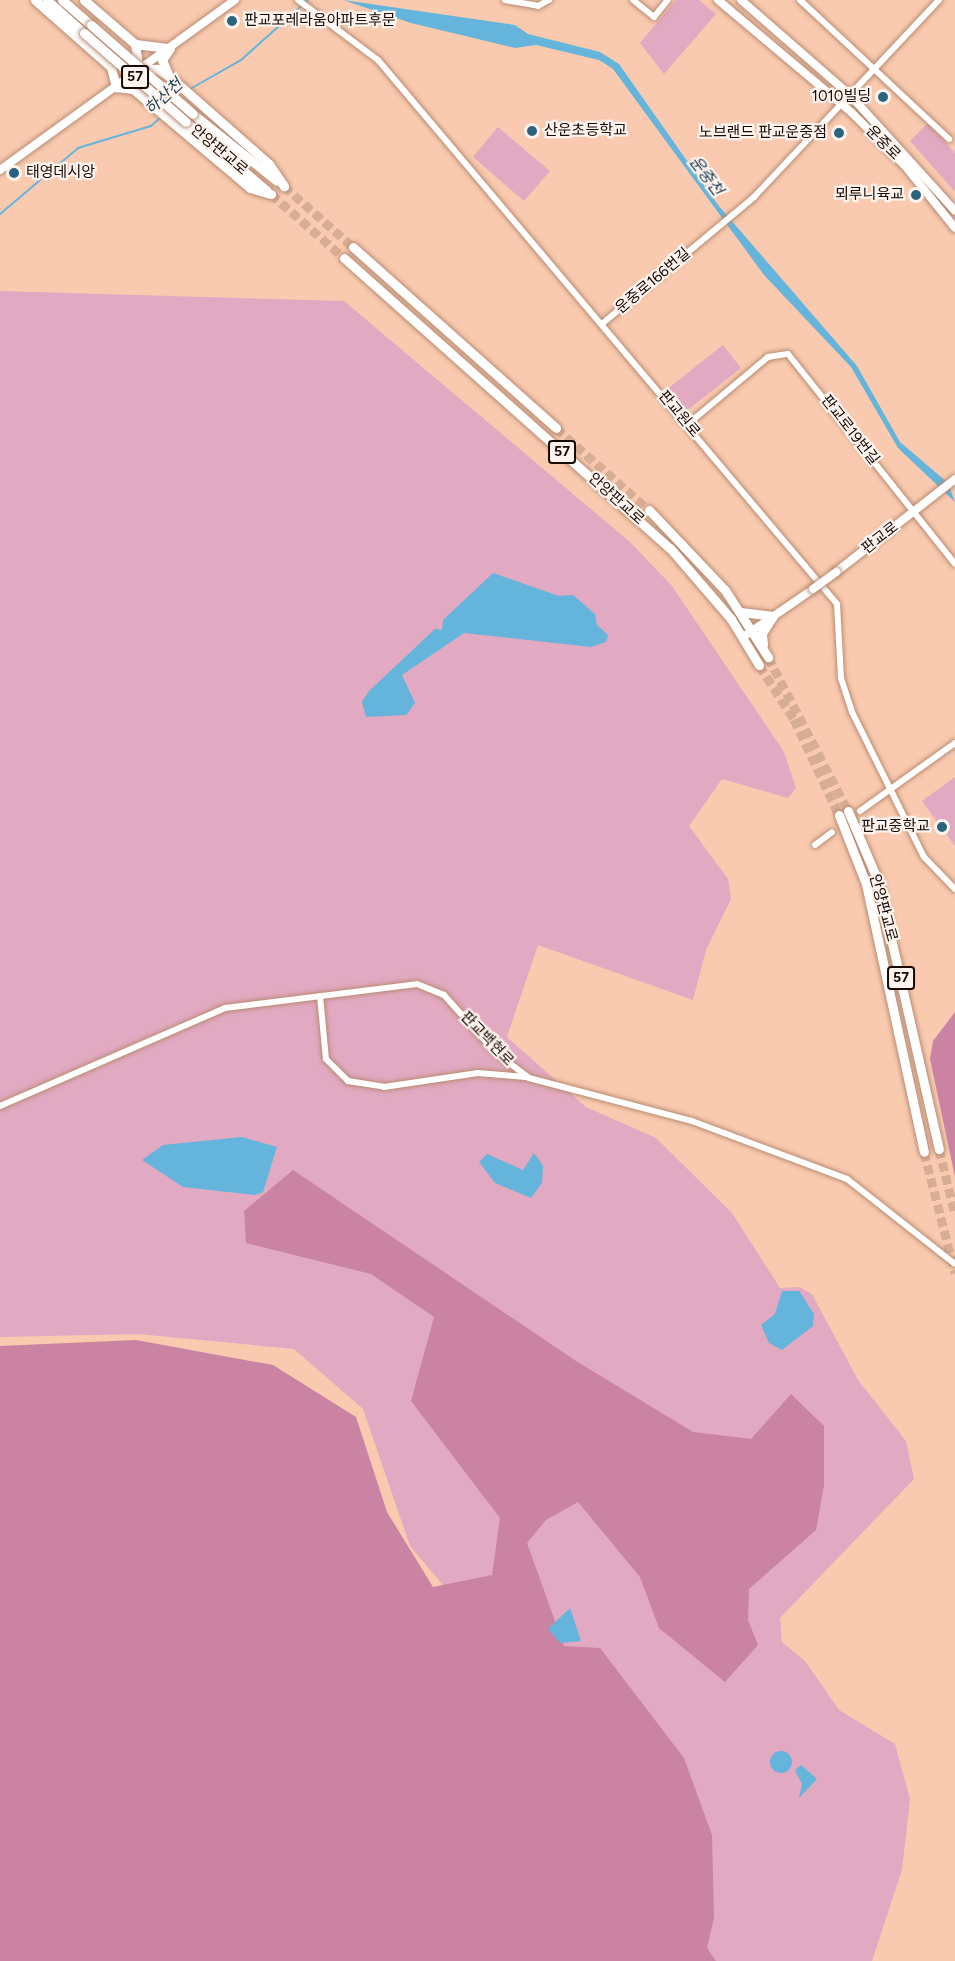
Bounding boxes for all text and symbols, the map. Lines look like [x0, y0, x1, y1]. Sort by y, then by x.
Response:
place label: 판교포레라움아파트후문 [244, 12, 396, 30]
marker: 판교포레라움아파트후문 [225, 14, 239, 28]
road number: 57 [120, 66, 150, 88]
water label: 하산천 [141, 75, 187, 119]
place label: 1010빌딩 [812, 88, 871, 106]
marker: 1010빌딩 [876, 90, 890, 104]
street label: 안양판교로 [187, 121, 251, 179]
place label: 산운초등학교 [544, 122, 627, 140]
street label: 운중로 [862, 122, 904, 164]
marker: 산운초등학교 [525, 124, 539, 138]
place label: 노브랜드 판교운중점 [699, 124, 827, 142]
marker: 노브랜드 판교운중점 [832, 126, 846, 140]
water label: 운중천 [685, 153, 727, 199]
place label: 태영데시앙 [26, 164, 95, 182]
marker: 태영데시앙 [7, 166, 21, 180]
place label: 뫼루니육교 [835, 186, 904, 204]
marker: 뫼루니육교 [909, 188, 923, 202]
street label: 운중로166번길 [612, 244, 694, 318]
street label: 판교원로 [654, 387, 704, 441]
street label: 판교로19번길 [817, 391, 883, 469]
road number: 57 [547, 441, 577, 463]
street label: 안양판교로 [584, 469, 648, 529]
street label: 판교로 [858, 518, 902, 558]
place label: 판교중학교 [861, 818, 930, 836]
marker: 판교중학교 [935, 820, 949, 834]
street label: 안양판교로 [865, 872, 901, 944]
road number: 57 [886, 967, 916, 989]
street label: 판교백현로 [457, 1008, 517, 1070]

